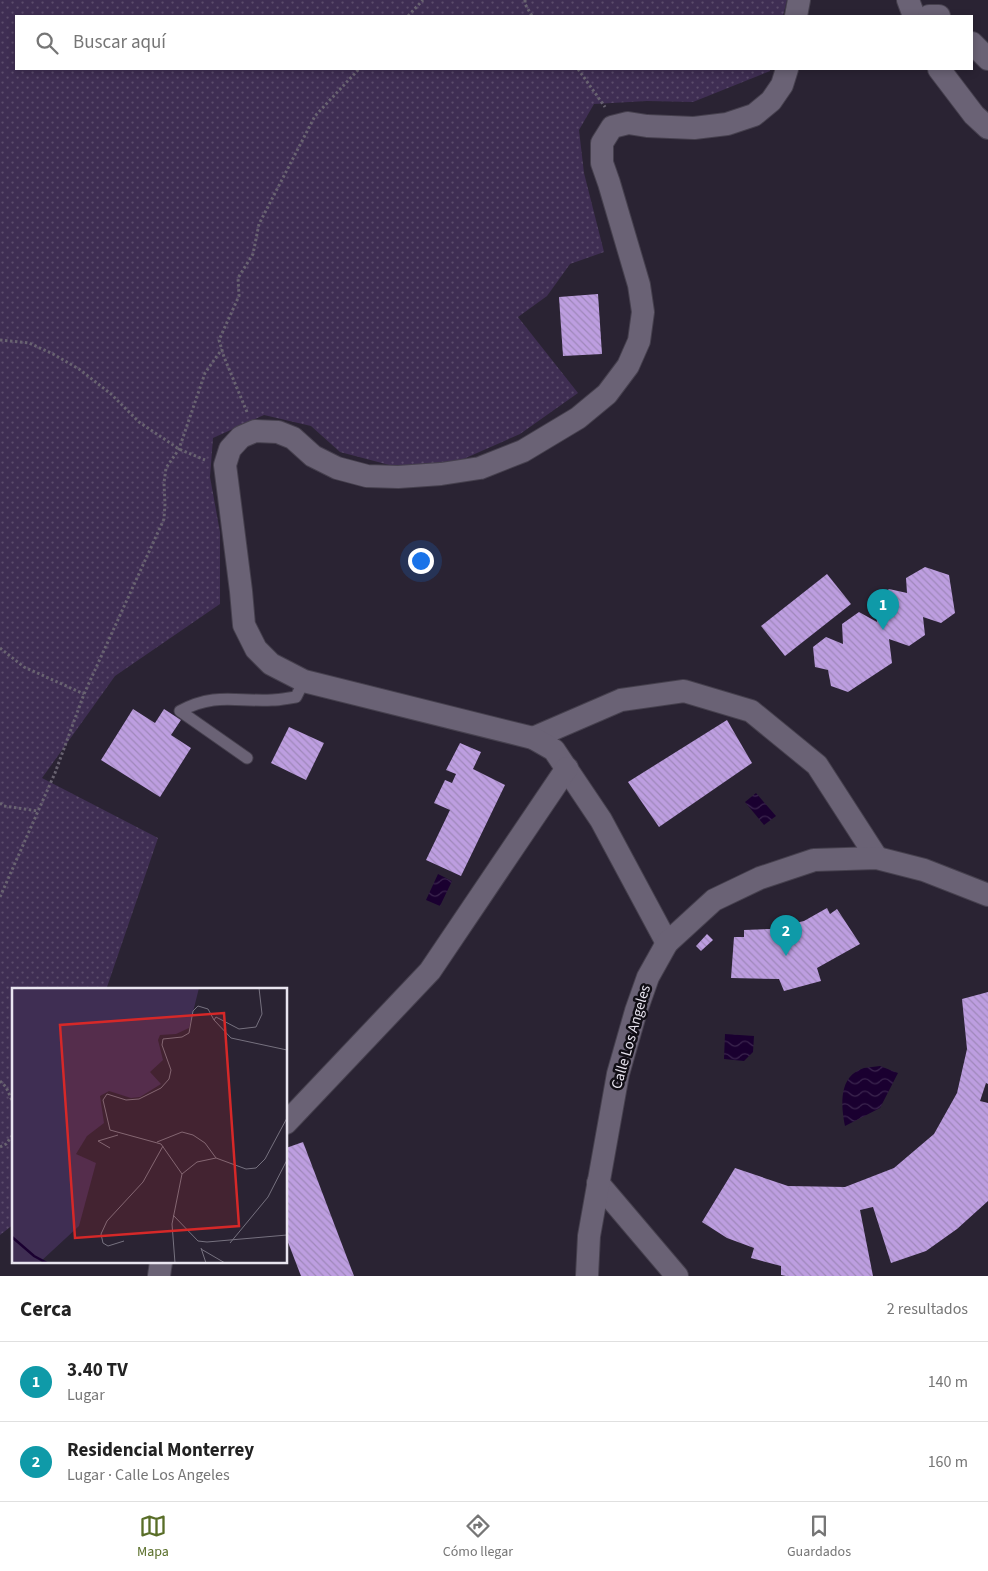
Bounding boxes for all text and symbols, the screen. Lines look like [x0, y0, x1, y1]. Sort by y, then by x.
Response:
search box [15, 15, 973, 70]
icon: search [33, 29, 61, 57]
text: Buscar aquí [73, 29, 166, 56]
your location [408, 548, 434, 574]
pin: 1 [867, 589, 899, 630]
pin: 2 [770, 915, 802, 956]
street label: Calle Los Angeles [606, 982, 656, 1092]
inset map [12, 988, 288, 1264]
text: Cerca [20, 1294, 72, 1324]
text: 2 resultados [887, 1298, 968, 1320]
text: 3.40 TV [67, 1357, 128, 1384]
text: 1 [32, 1371, 40, 1393]
text: 140 m [928, 1371, 968, 1393]
text: Lugar [67, 1384, 105, 1406]
text: Residencial Monterrey [67, 1437, 254, 1464]
text: 2 [32, 1451, 40, 1473]
text: 160 m [928, 1451, 968, 1473]
text: Lugar · Calle Los Angeles [67, 1464, 230, 1486]
tab: Mapa [137, 1512, 169, 1562]
tab: Cómo llegar [443, 1512, 513, 1562]
tab: Guardados [787, 1512, 851, 1562]

